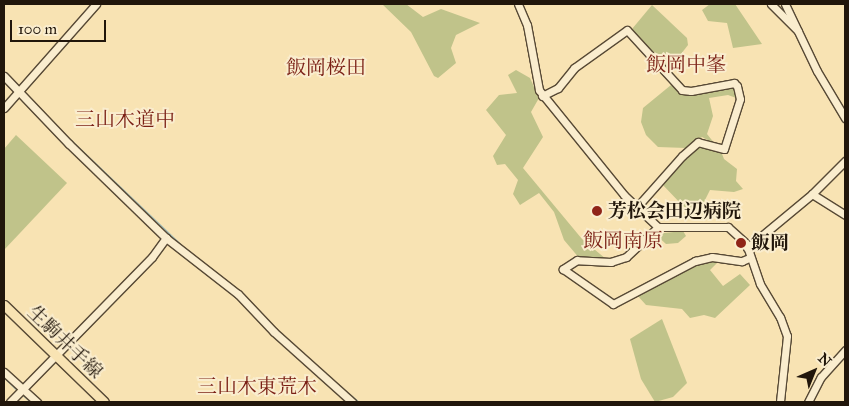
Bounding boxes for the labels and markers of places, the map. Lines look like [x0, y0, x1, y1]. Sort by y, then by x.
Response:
place label: 芳松会田辺病院 [608, 200, 741, 222]
marker: 芳松会田辺病院 [590, 204, 604, 218]
place label: 飯岡 [751, 232, 789, 254]
marker: 飯岡 [735, 237, 747, 249]

